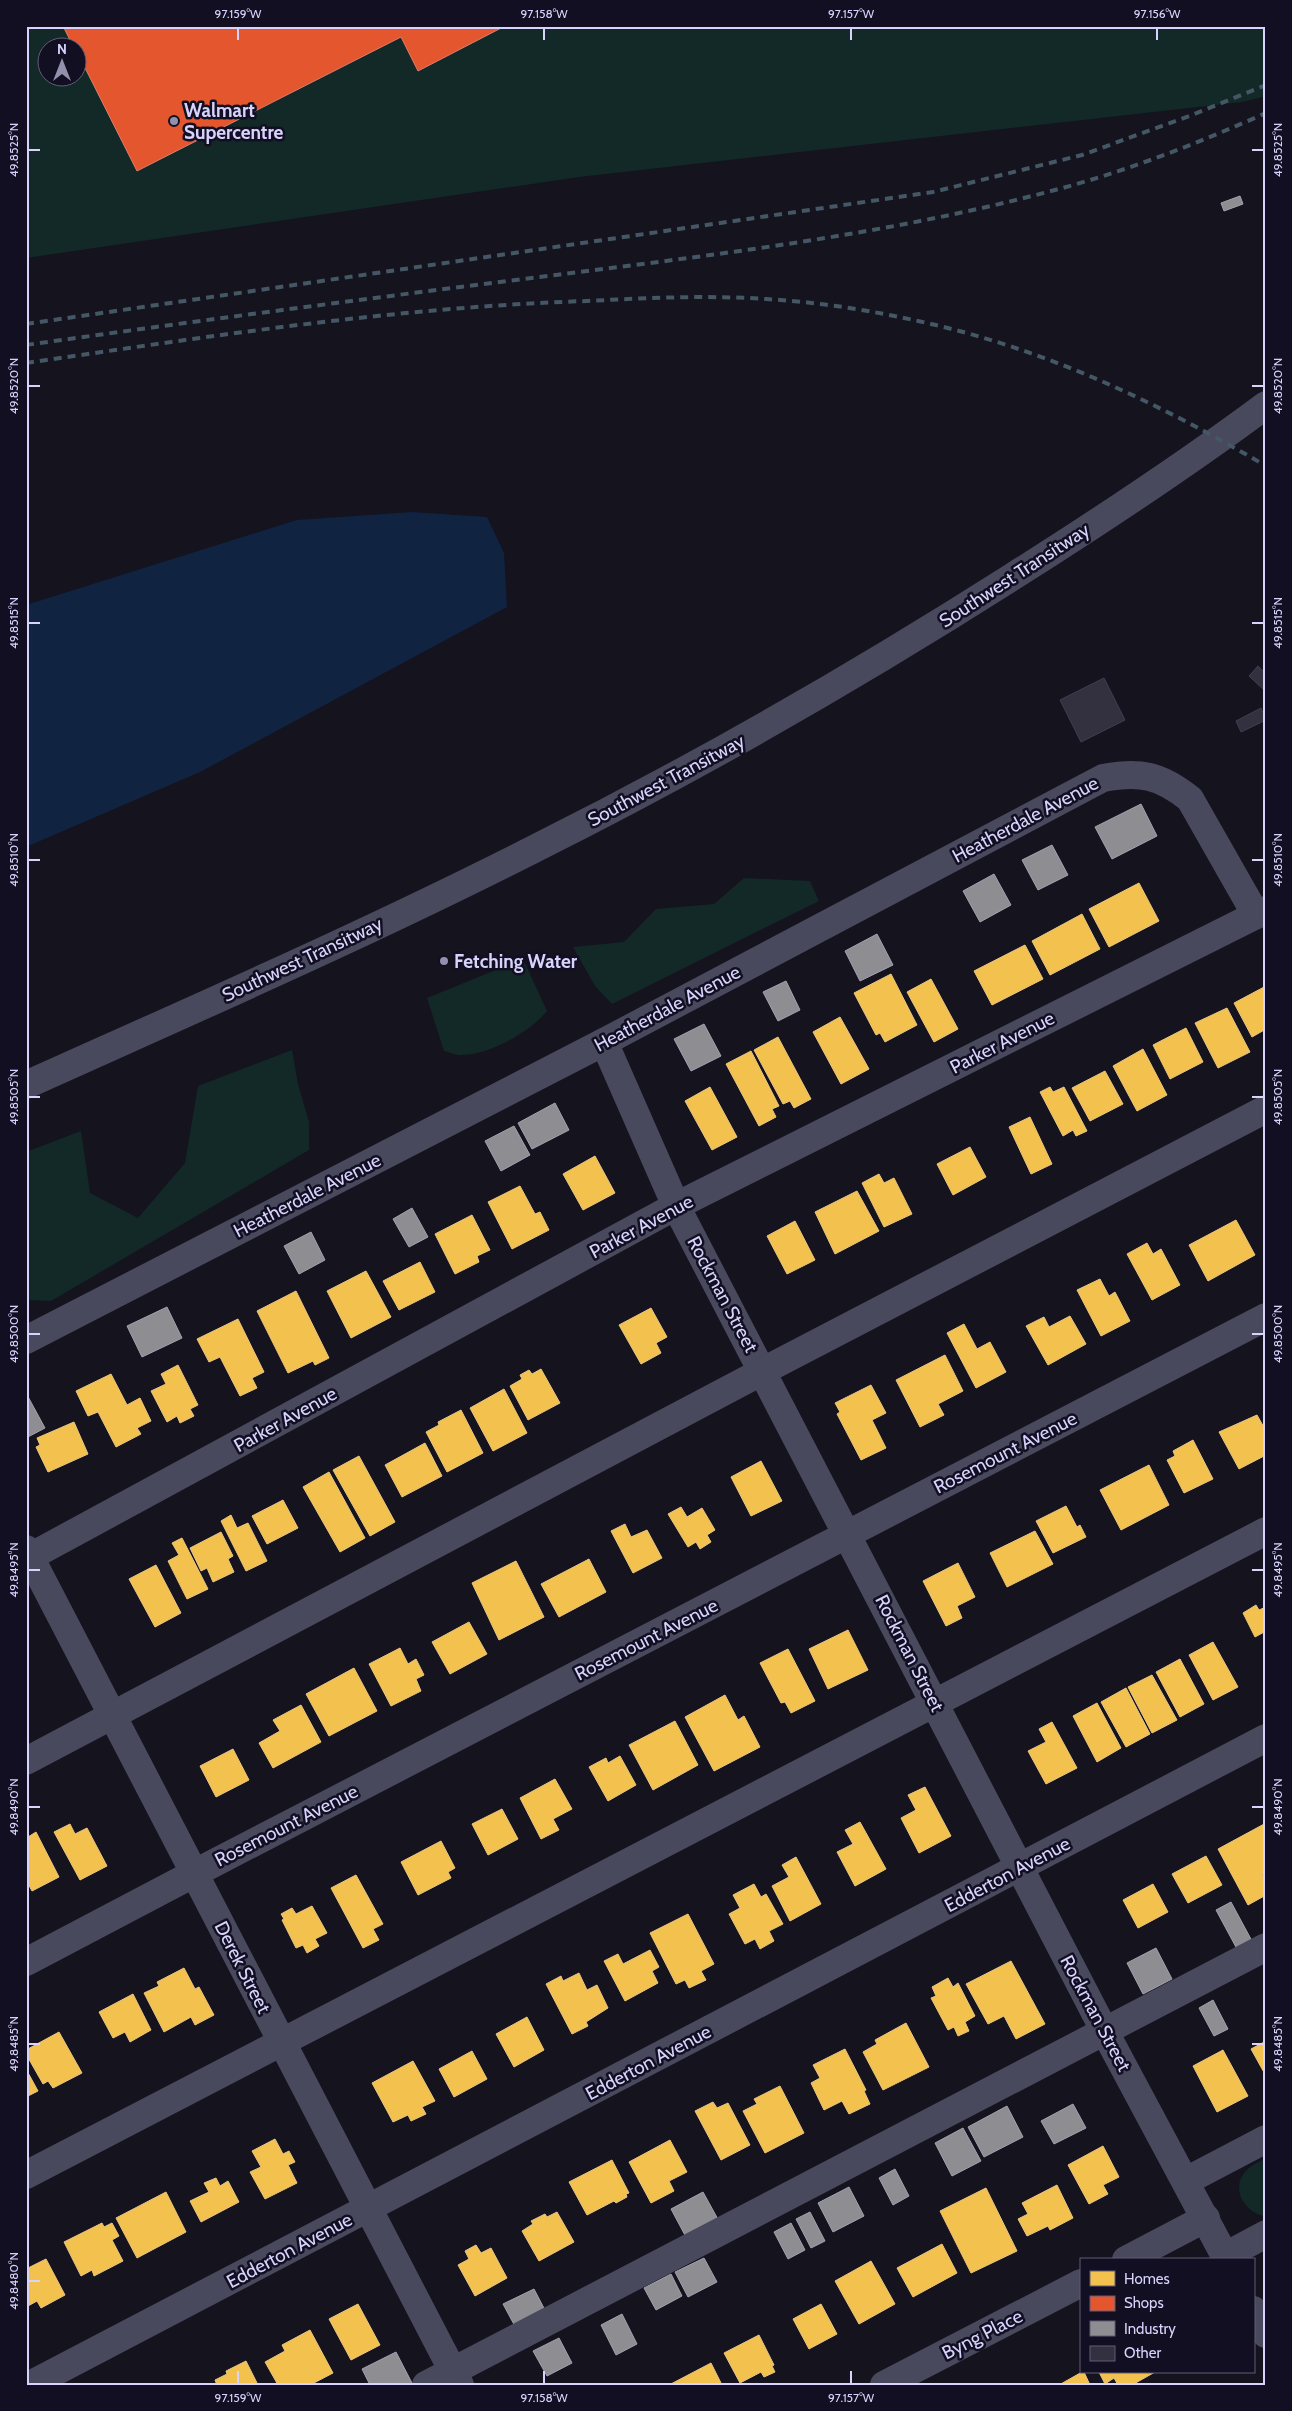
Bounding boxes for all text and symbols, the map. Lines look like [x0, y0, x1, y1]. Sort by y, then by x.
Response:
text: 97.159°W [215, 6, 262, 21]
text: 97.158°W [520, 6, 568, 21]
text: 97.157°W [828, 6, 875, 21]
text: 97.156°W [1134, 6, 1181, 21]
north arrow [38, 38, 88, 88]
text: N [57, 40, 67, 58]
place label: Walmart Supercentre [184, 99, 284, 144]
marker: Walmart Supercentre [168, 115, 180, 127]
text: 49.8525°N [6, 123, 21, 177]
text: 49.8525°N [1270, 123, 1285, 177]
text: 49.8520°N [6, 358, 21, 414]
text: 49.8520°N [1270, 358, 1285, 414]
street label: Southwest Transitway [935, 518, 1094, 633]
text: 49.8515°N [6, 597, 21, 649]
text: 49.8515°N [1270, 597, 1285, 649]
street label: Southwest Transitway [584, 729, 749, 832]
street label: Heatherdale Avenue [948, 771, 1103, 868]
text: 49.8510°N [6, 833, 21, 887]
text: 49.8510°N [1270, 833, 1285, 887]
street label: Southwest Transitway [218, 912, 386, 1007]
place label: Fetching Water [454, 950, 578, 973]
marker: Fetching Water [438, 955, 450, 967]
street label: Heatherdale Avenue [590, 960, 745, 1057]
street label: Parker Avenue [946, 1006, 1059, 1079]
text: 49.8505°N [6, 1069, 21, 1125]
text: 49.8505°N [1270, 1069, 1285, 1125]
street label: Heatherdale Avenue [230, 1148, 385, 1243]
street label: Parker Avenue [585, 1189, 697, 1263]
street label: Rockman Street [682, 1232, 763, 1357]
text: 49.8500°N [6, 1305, 21, 1363]
text: 49.8500°N [1270, 1305, 1285, 1363]
street label: Parker Avenue [230, 1382, 341, 1457]
street label: Rosemount Avenue [930, 1406, 1081, 1498]
text: 49.8495°N [6, 1542, 21, 1598]
text: 49.8495°N [1270, 1542, 1285, 1598]
street label: Rockman Street [870, 1591, 949, 1716]
street label: Rosemount Avenue [571, 1593, 722, 1685]
text: 49.8490°N [6, 1778, 21, 1836]
text: 49.8490°N [1270, 1778, 1285, 1836]
street label: Rosemount Avenue [211, 1779, 362, 1871]
street label: Edderton Avenue [940, 1832, 1074, 1917]
street label: Derek Street [209, 1917, 276, 2018]
street label: Rockman Street [1055, 1951, 1136, 2076]
text: 49.8485°N [6, 2016, 21, 2072]
text: 49.8485°N [1270, 2016, 1285, 2072]
street label: Edderton Avenue [581, 2020, 715, 2105]
street label: Edderton Avenue [222, 2208, 356, 2293]
text: 49.8480°N [6, 2252, 21, 2310]
legend [1080, 2258, 1254, 2374]
text: Homes [1124, 2270, 1170, 2288]
text: Shops [1124, 2294, 1164, 2312]
street label: Byng Place [938, 2304, 1027, 2365]
text: Industry [1124, 2320, 1176, 2338]
text: Other [1124, 2344, 1161, 2362]
text: 97.159°W [215, 2390, 262, 2405]
text: 97.158°W [520, 2390, 568, 2405]
text: 97.157°W [828, 2390, 875, 2405]

